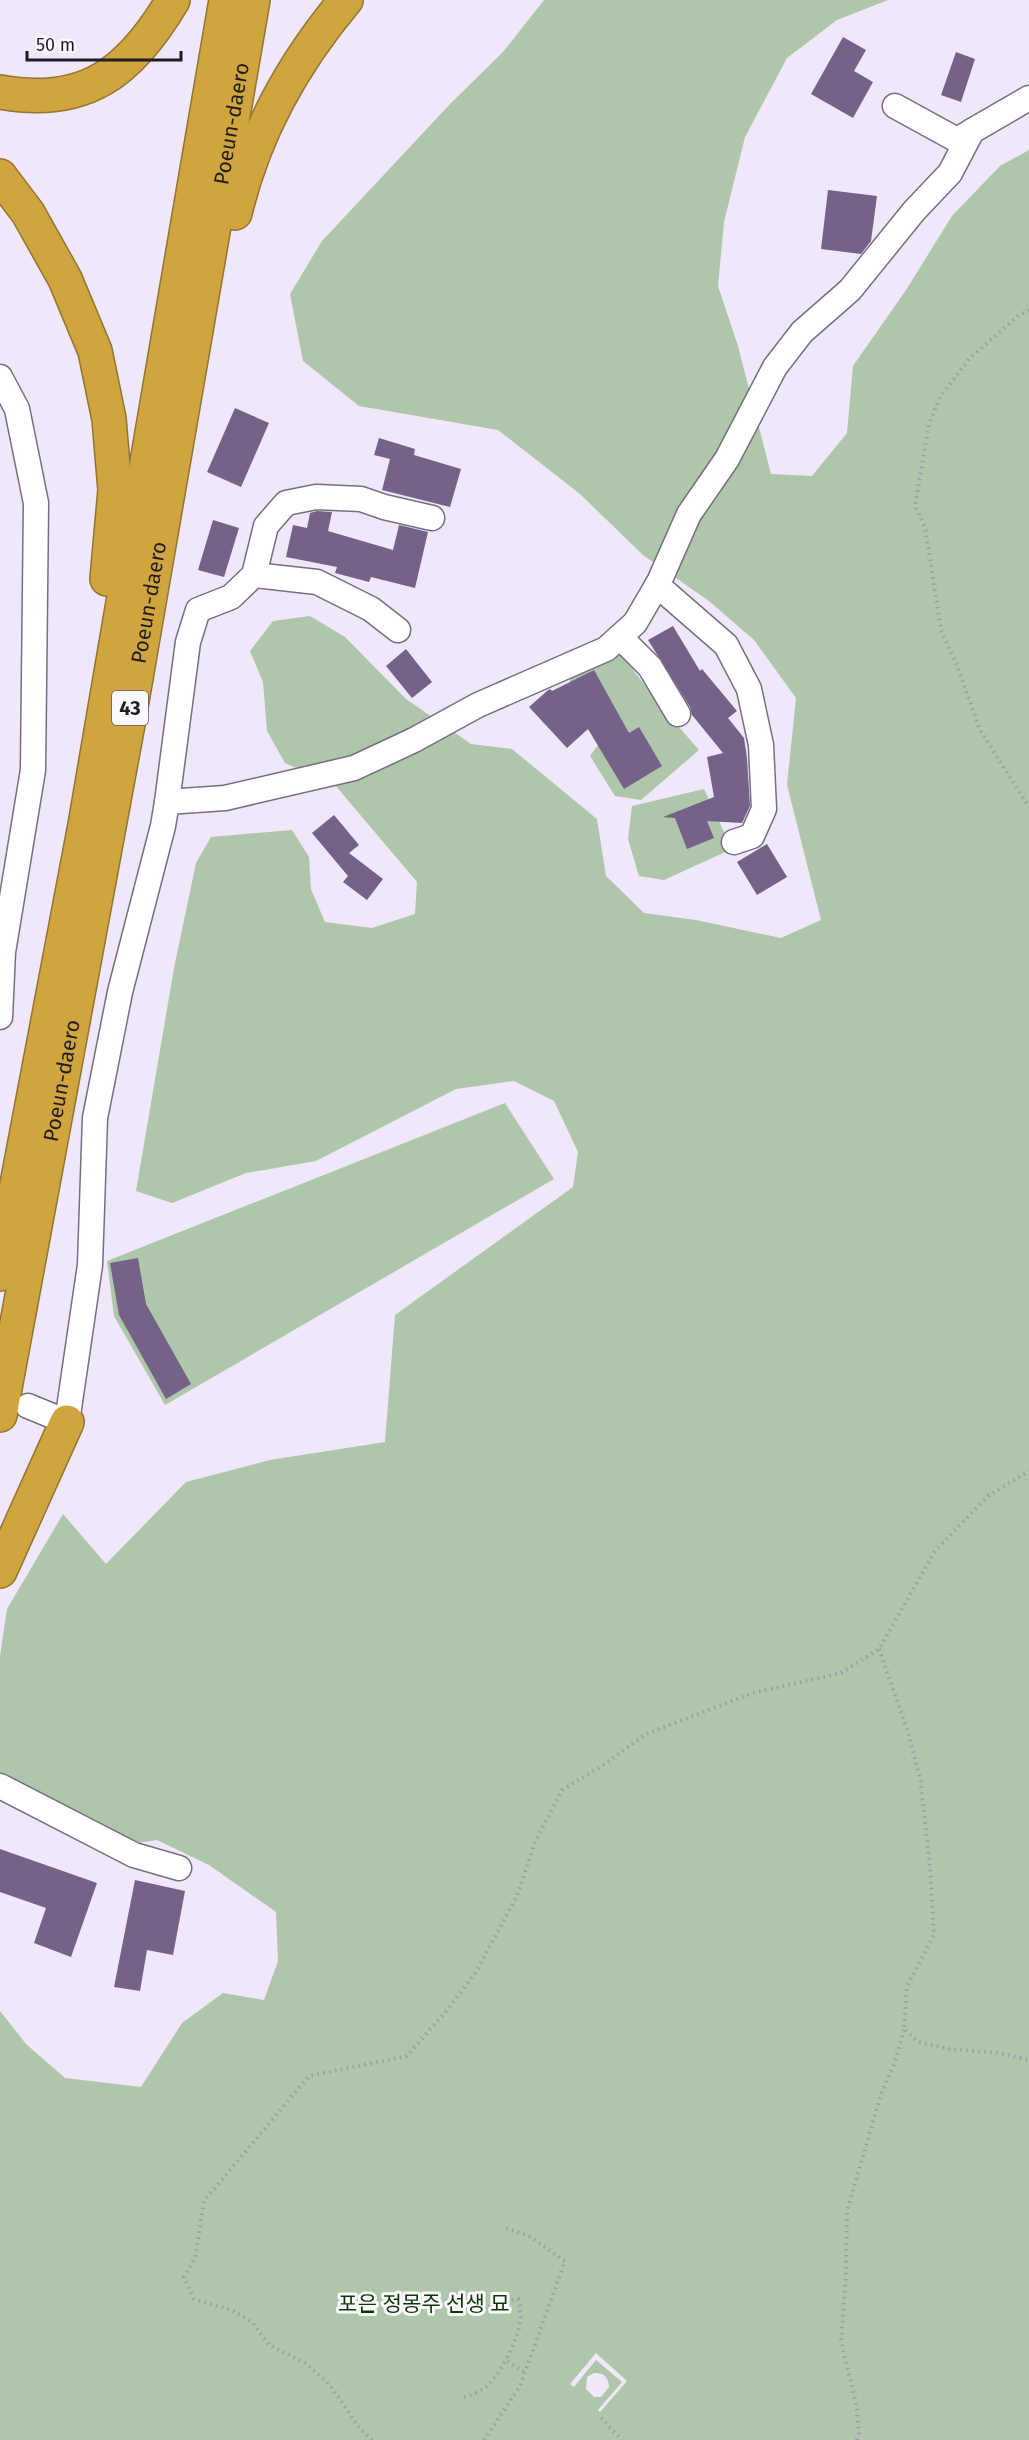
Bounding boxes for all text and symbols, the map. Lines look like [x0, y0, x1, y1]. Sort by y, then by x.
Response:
scale bar [27, 24, 182, 62]
text: 50 m [36, 34, 75, 56]
street label: Poeun-daero [208, 61, 255, 187]
street label: Poeun-daero [126, 539, 172, 666]
road number: 43 [112, 691, 148, 725]
street label: Poeun-daero [38, 1018, 86, 1144]
park label: 포은 정몽주 선생 묘 [338, 2291, 510, 2317]

